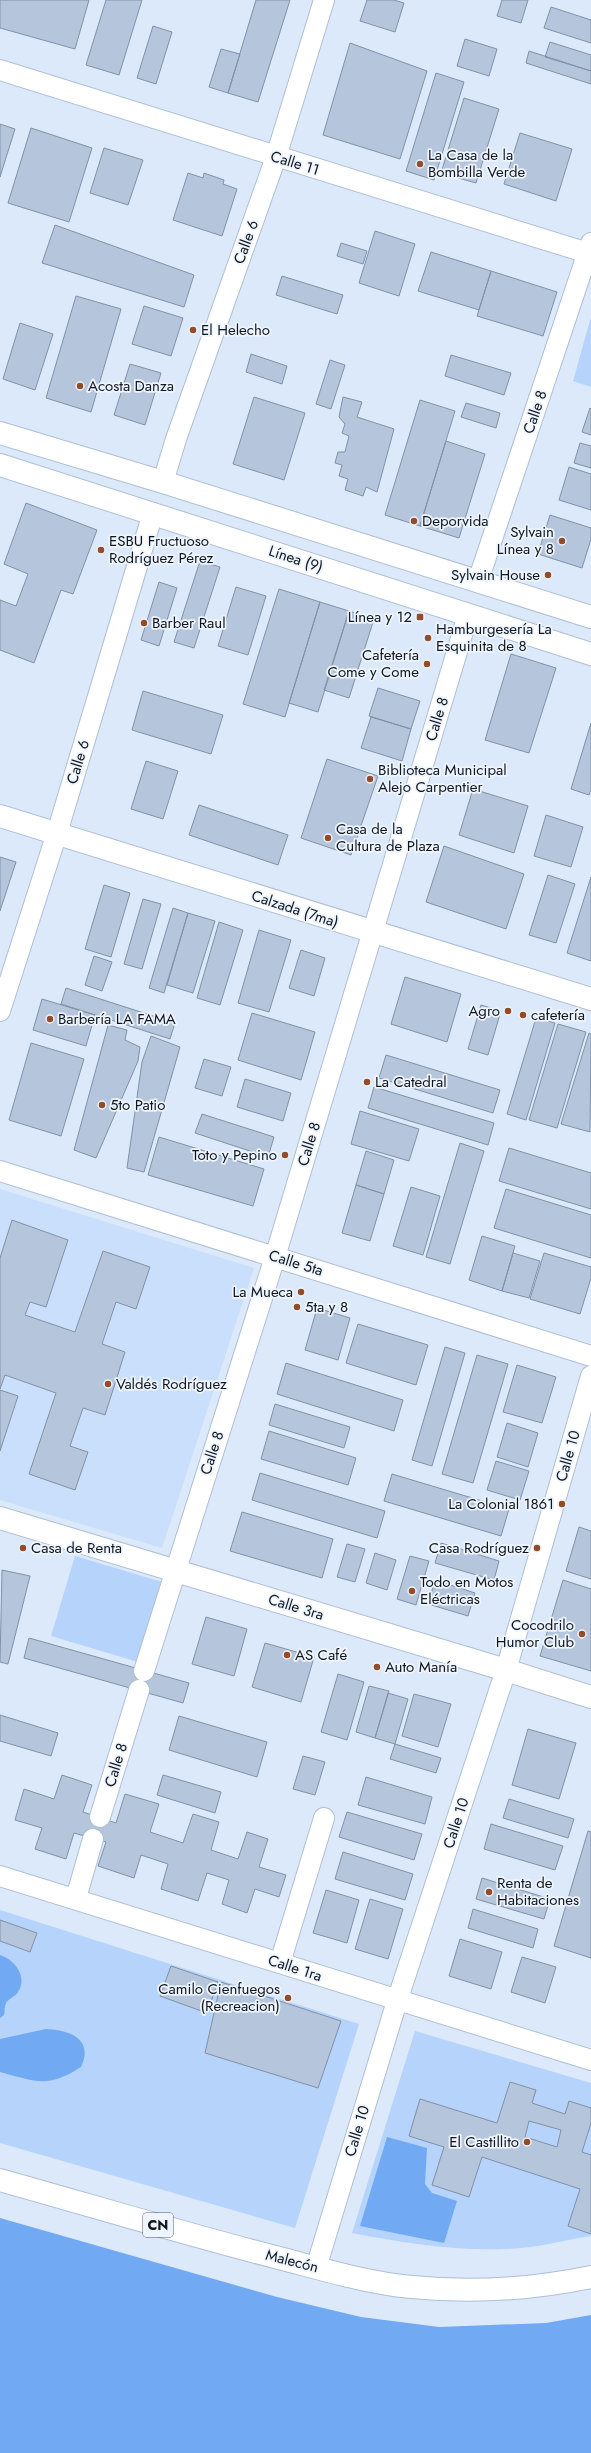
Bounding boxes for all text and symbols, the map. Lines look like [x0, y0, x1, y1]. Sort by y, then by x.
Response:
place label: La Casa de la Bombilla Verde [428, 144, 525, 183]
street label: Calle 11 [268, 145, 322, 181]
marker: La Casa de la Bombilla Verde [415, 159, 425, 169]
street label: Calle 6 [228, 217, 264, 267]
place label: El Helecho [201, 319, 270, 341]
marker: El Helecho [188, 325, 198, 335]
place label: Acosta Danza [88, 375, 174, 397]
marker: Acosta Danza [75, 381, 85, 391]
street label: Calle 8 [517, 387, 553, 437]
place label: Deporvida [422, 510, 489, 532]
marker: Deporvida [409, 516, 419, 526]
place label: Sylvain Línea y 8 [497, 521, 554, 560]
place label: ESBU Fructuoso Rodríguez Pérez [109, 530, 213, 569]
marker: Sylvain Línea y 8 [557, 536, 567, 546]
street label: Línea (9) [266, 540, 326, 578]
marker: ESBU Fructuoso Rodríguez Pérez [96, 545, 106, 555]
place label: Sylvain House [451, 564, 540, 586]
marker: Sylvain House [543, 570, 553, 580]
place label: Línea y 12 [348, 606, 412, 628]
place label: Barber Raul [152, 612, 226, 634]
marker: Línea y 12 [415, 612, 425, 622]
marker: Barber Raul [139, 618, 149, 628]
place label: Hamburgesería La Esquinita de 8 [436, 618, 552, 657]
marker: Hamburgesería La Esquinita de 8 [423, 633, 433, 643]
place label: Cafetería Come y Come [328, 644, 419, 683]
marker: Cafetería Come y Come [422, 659, 432, 669]
street label: Calle 8 [420, 694, 454, 744]
street label: Calle 6 [61, 737, 95, 787]
place label: Biblioteca Municipal Alejo Carpentier [378, 759, 507, 798]
marker: Biblioteca Municipal Alejo Carpentier [365, 774, 375, 784]
place label: Casa de la Cultura de Plaza [336, 818, 440, 857]
marker: Casa de la Cultura de Plaza [323, 833, 333, 843]
street label: Calzada (7ma) [249, 885, 341, 933]
place label: Agro [468, 1000, 500, 1022]
place label: cafetería [531, 1004, 585, 1026]
marker: Agro [503, 1006, 513, 1016]
place label: Barbería LA FAMA [58, 1008, 176, 1030]
marker: cafetería [518, 1010, 528, 1020]
marker: Barbería LA FAMA [45, 1014, 55, 1024]
place label: La Catedral [375, 1071, 447, 1093]
marker: La Catedral [362, 1077, 372, 1087]
place label: 5to Patio [110, 1094, 165, 1116]
marker: 5to Patio [97, 1100, 107, 1110]
street label: Calle 8 [292, 1119, 326, 1169]
place label: Toto y Pepino [192, 1144, 277, 1166]
marker: Toto y Pepino [280, 1150, 290, 1160]
street label: Calle 5ta [266, 1244, 326, 1282]
place label: La Mueca [232, 1281, 293, 1303]
marker: La Mueca [296, 1287, 306, 1297]
place label: 5ta y 8 [305, 1296, 348, 1318]
marker: 5ta y 8 [292, 1302, 302, 1312]
place label: Valdés Rodríguez [116, 1373, 227, 1395]
marker: Valdés Rodríguez [103, 1379, 113, 1389]
street label: Calle 8 [195, 1428, 229, 1478]
street label: Calle 10 [550, 1428, 586, 1484]
place label: La Colonial 1861 [448, 1493, 554, 1515]
marker: La Colonial 1861 [557, 1499, 567, 1509]
place label: Casa de Renta [31, 1537, 122, 1559]
place label: Casa Rodríguez [429, 1537, 529, 1559]
marker: Casa de Renta [18, 1543, 28, 1553]
marker: Casa Rodríguez [532, 1543, 542, 1553]
place label: Todo en Motos Eléctricas [420, 1571, 513, 1610]
marker: Todo en Motos Eléctricas [407, 1586, 417, 1596]
street label: Calle 3ra [265, 1588, 327, 1626]
place label: Cocodrilo Humor Club [496, 1614, 574, 1653]
marker: Cocodrilo Humor Club [577, 1629, 587, 1639]
place label: AS Café [295, 1644, 347, 1666]
marker: AS Café [282, 1650, 292, 1660]
place label: Auto Manía [385, 1656, 457, 1678]
marker: Auto Manía [372, 1662, 382, 1672]
street label: Calle 8 [99, 1740, 133, 1790]
street label: Calle 10 [437, 1795, 475, 1851]
place label: Renta de Habitaciones [497, 1872, 579, 1911]
marker: Renta de Habitaciones [484, 1887, 494, 1897]
street label: Calle 1ra [265, 1949, 325, 1987]
place label: Camilo Cienfuegos (Recreacion) [158, 1978, 280, 2017]
marker: Camilo Cienfuegos (Recreacion) [283, 1993, 293, 2003]
street label: Calle 10 [339, 2103, 375, 2159]
place label: El Castillito [449, 2131, 519, 2153]
marker: El Castillito [522, 2137, 532, 2147]
road number: CN [143, 2213, 173, 2237]
street label: Malecón [263, 2244, 321, 2278]

